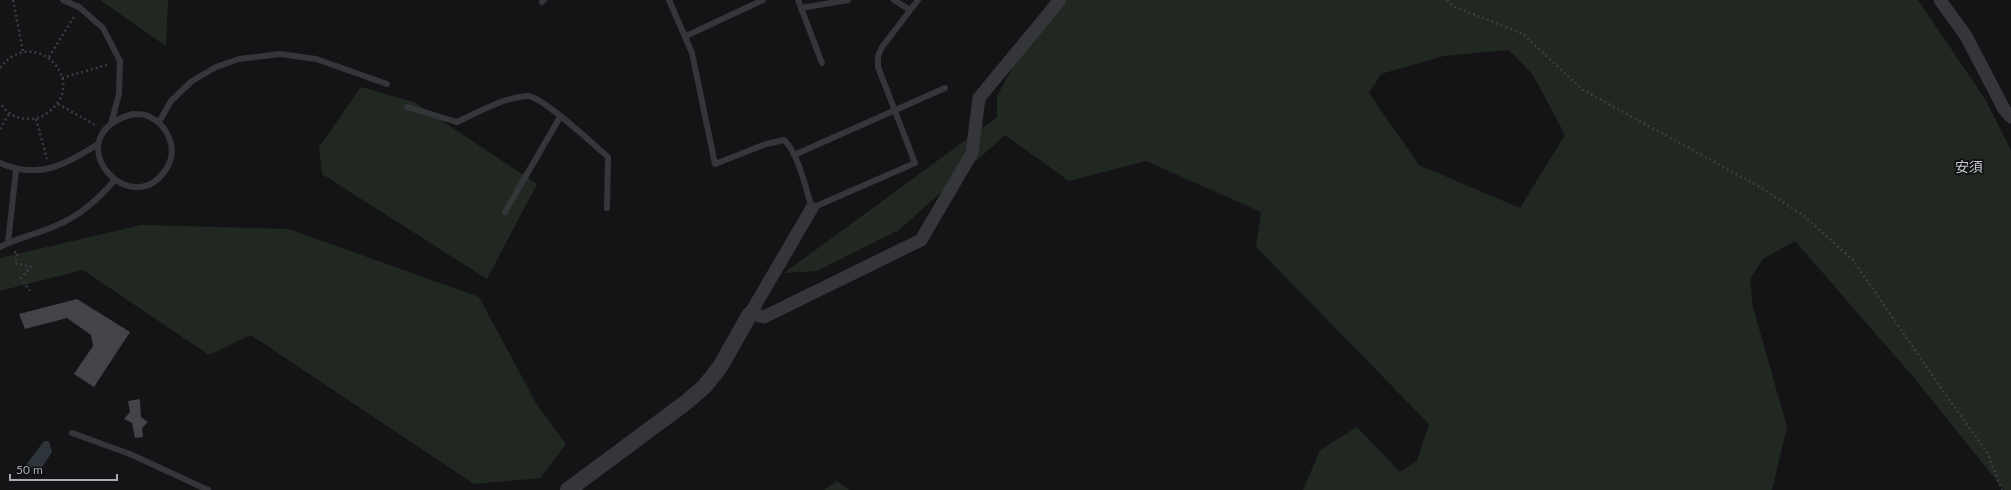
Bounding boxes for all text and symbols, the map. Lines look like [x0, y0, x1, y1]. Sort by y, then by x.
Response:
district label: 安須 [1955, 158, 1983, 175]
scale bar [10, 456, 117, 482]
text: 50 m [16, 462, 43, 477]

